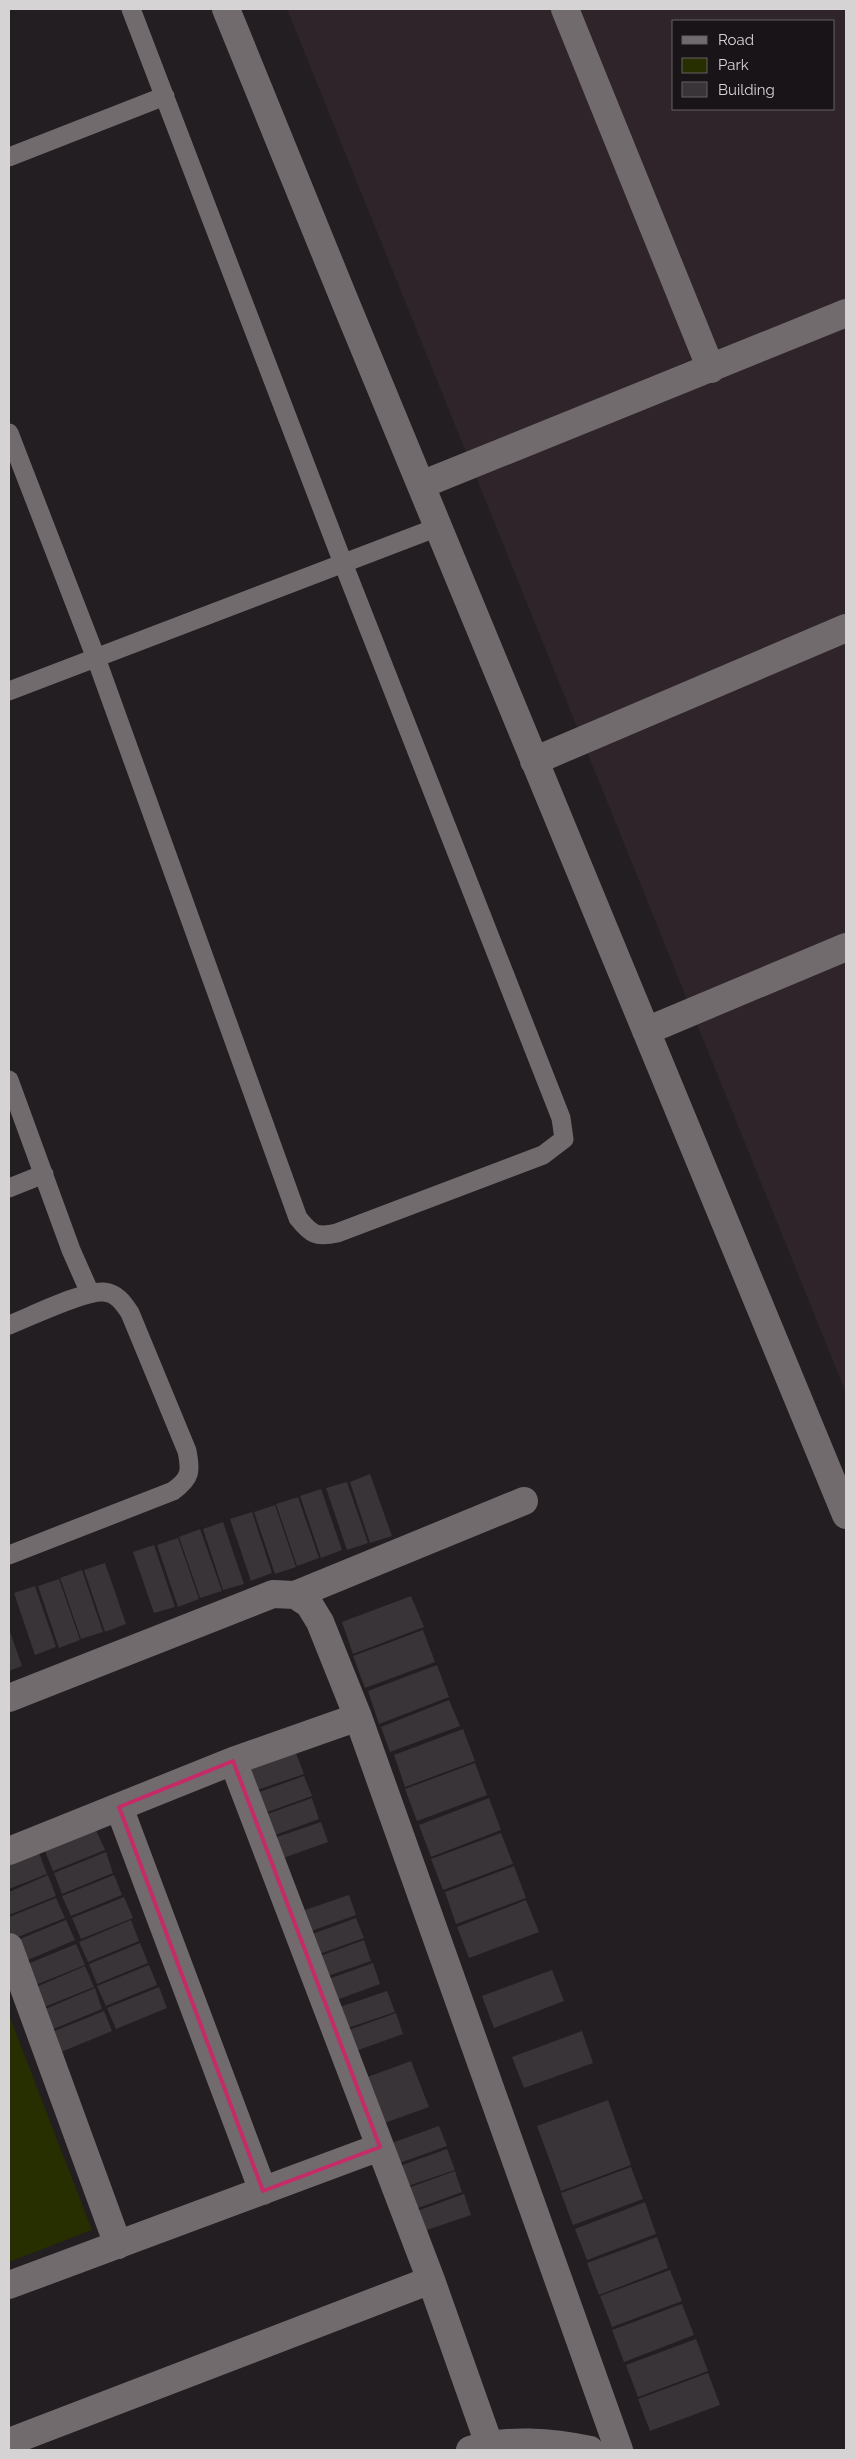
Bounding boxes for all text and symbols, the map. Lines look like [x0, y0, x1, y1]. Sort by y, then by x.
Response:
legend [672, 20, 835, 110]
text: Road [718, 31, 754, 49]
text: Park [718, 56, 749, 74]
text: Building [718, 81, 775, 99]

